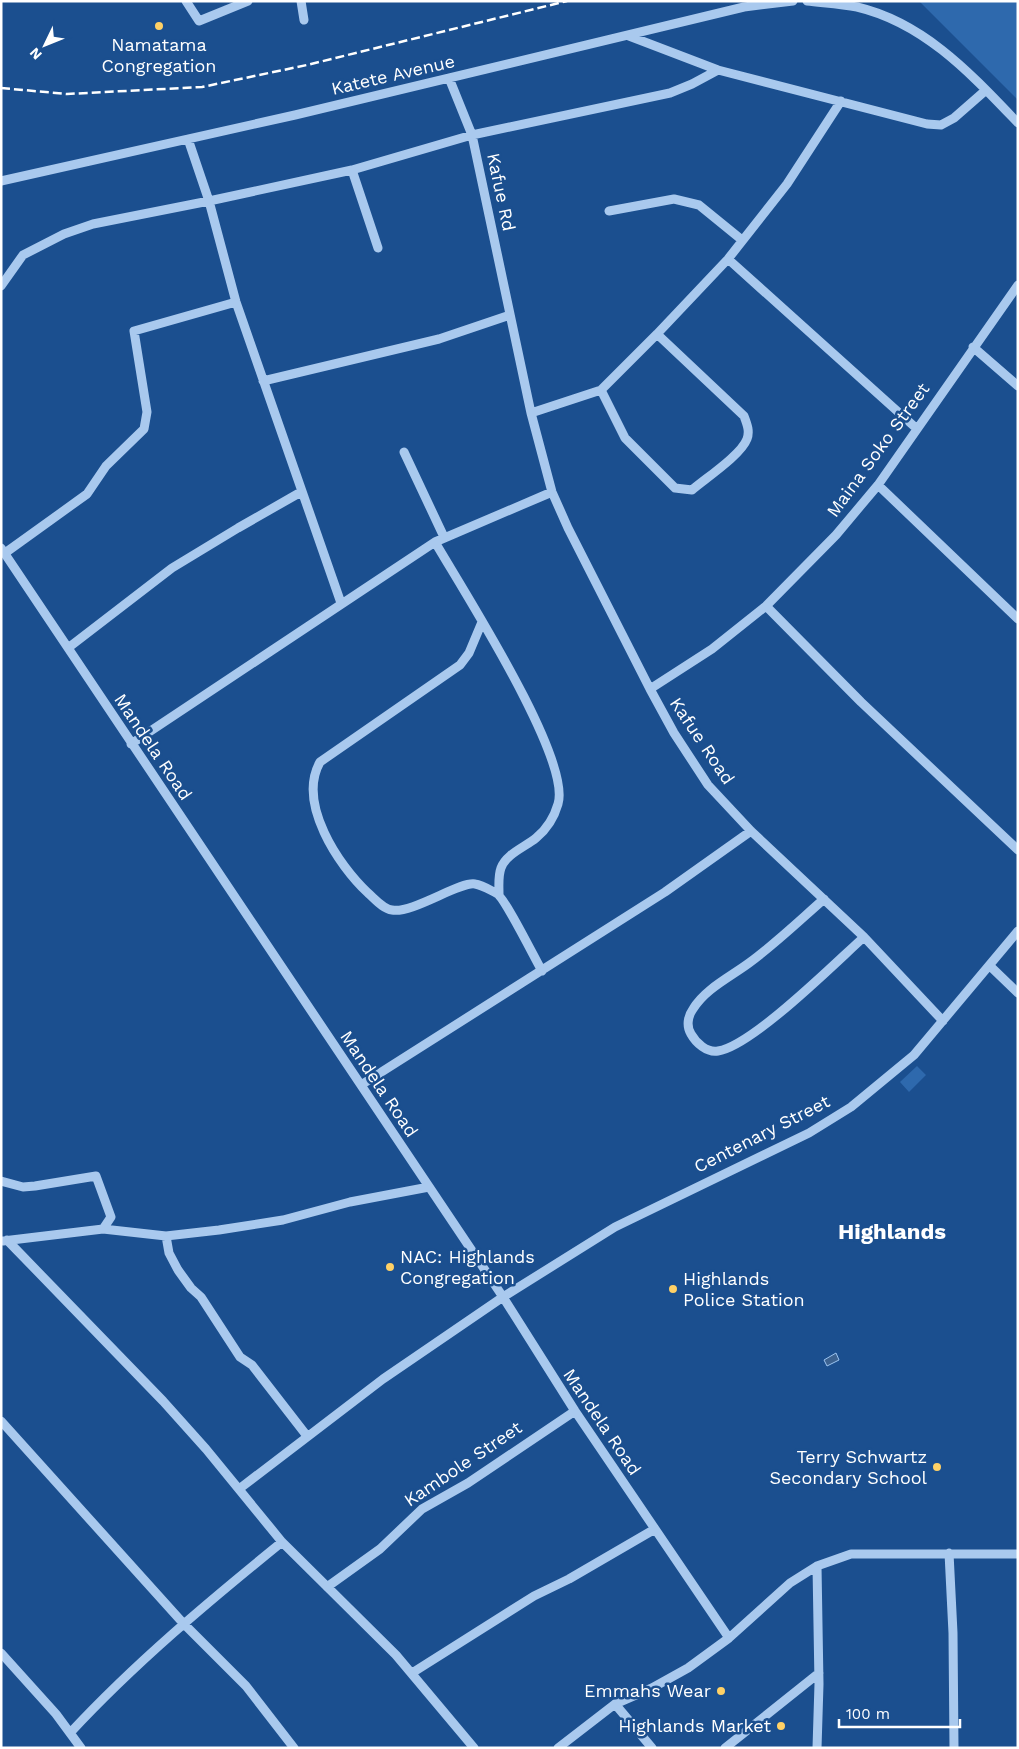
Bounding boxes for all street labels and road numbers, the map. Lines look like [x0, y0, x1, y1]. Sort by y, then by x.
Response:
street label: Katete Avenue [329, 50, 457, 99]
street label: Kafue Rd [483, 151, 520, 233]
street label: Maina Soko Street [822, 378, 934, 521]
street label: Mandela Road [110, 690, 197, 804]
street label: Kafue Road [666, 693, 739, 788]
street label: Mandela Road [336, 1027, 423, 1141]
street label: Centenary Street [690, 1090, 834, 1177]
street label: Mandela Road [559, 1365, 646, 1479]
street label: Kambole Street [400, 1416, 526, 1511]

